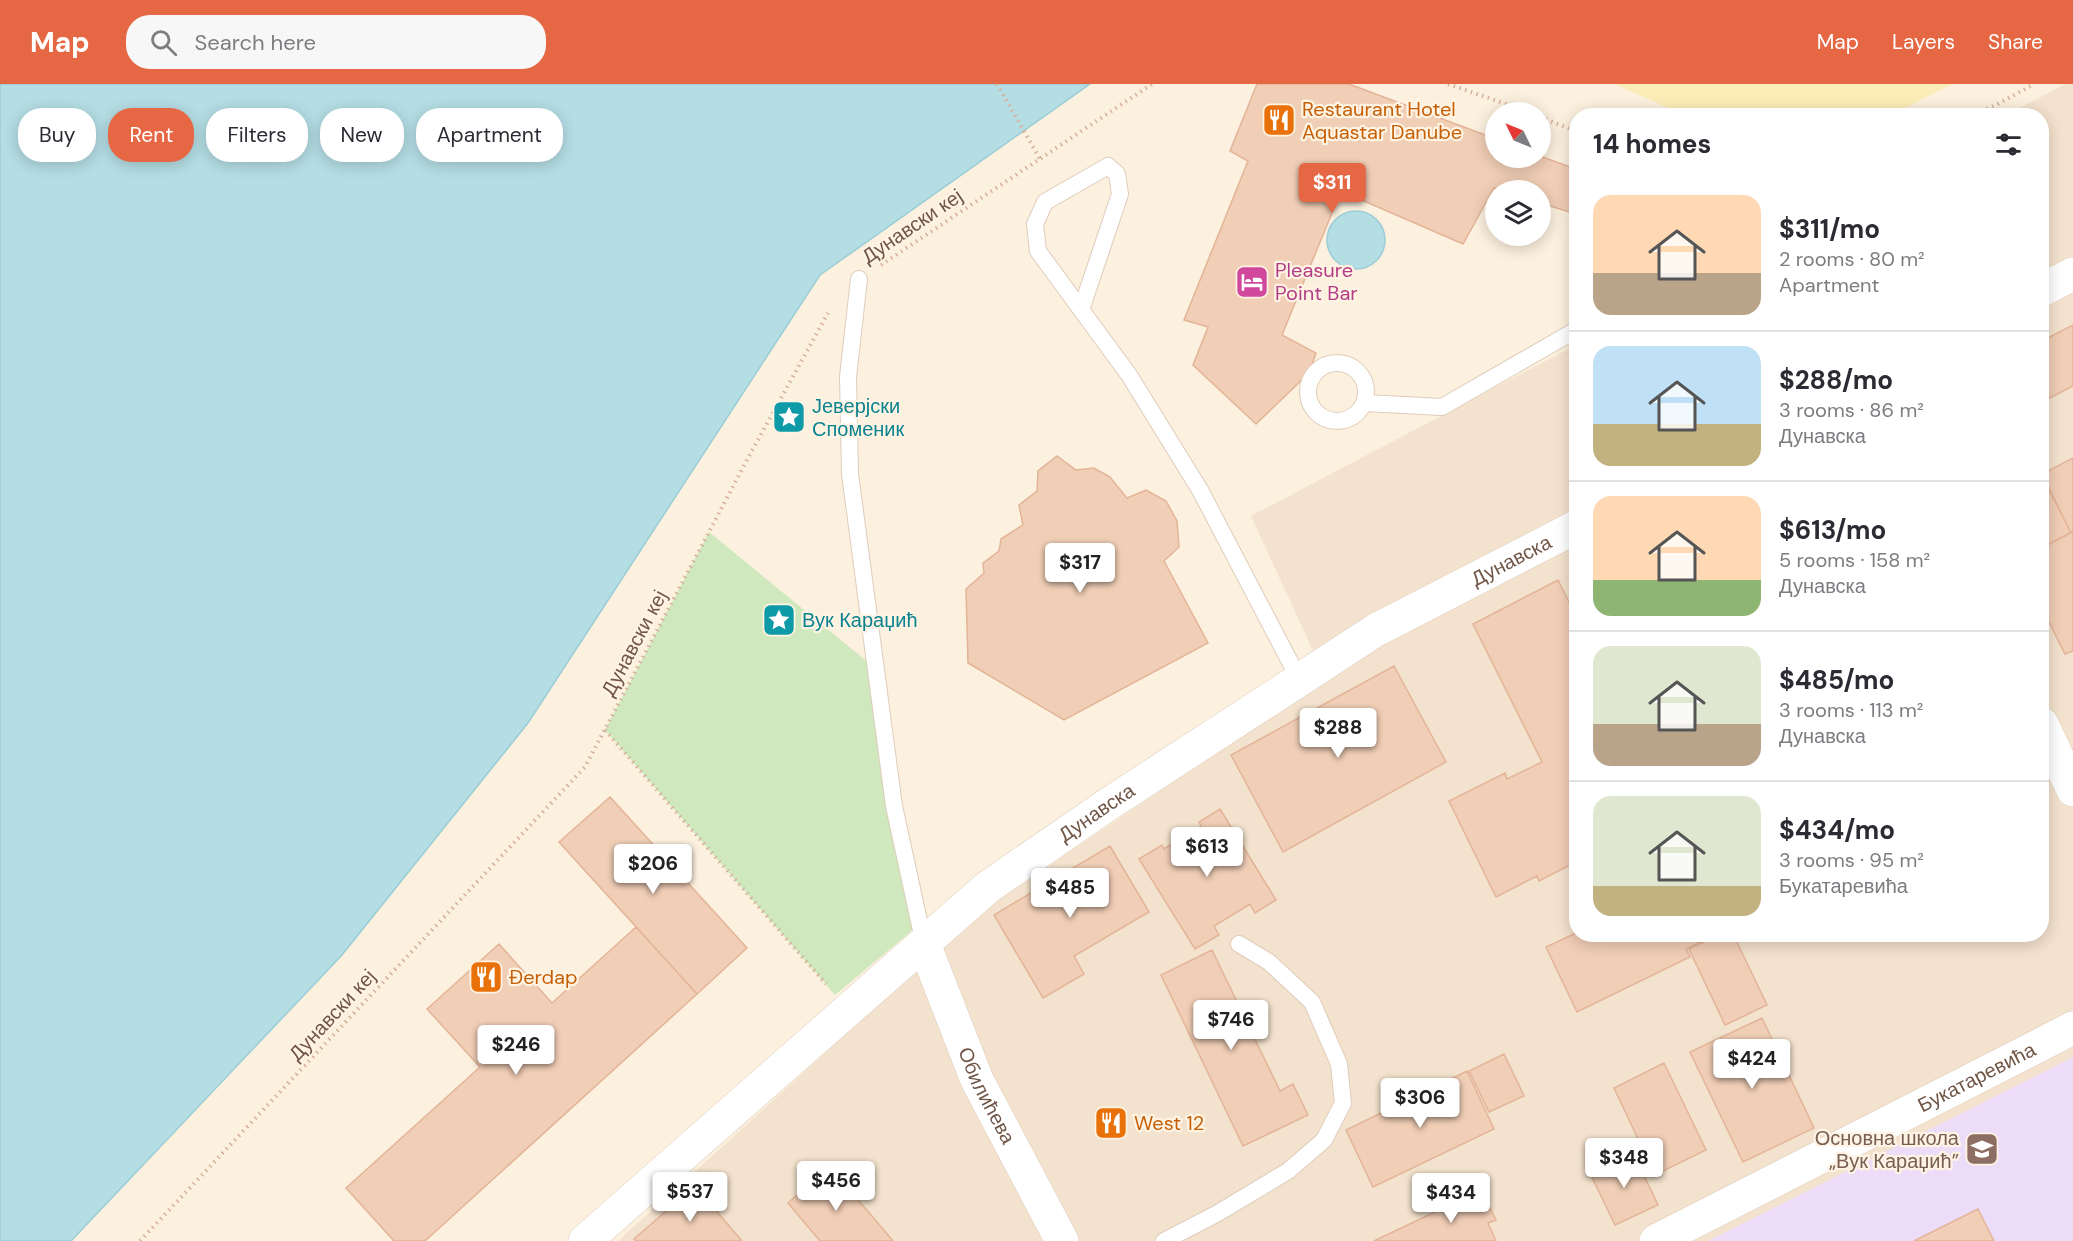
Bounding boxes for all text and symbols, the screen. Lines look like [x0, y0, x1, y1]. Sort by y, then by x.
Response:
search box [126, 15, 546, 69]
text: Map [30, 24, 90, 61]
icon: search [147, 26, 180, 59]
text: Search here [195, 28, 316, 57]
text: Map [1817, 28, 1859, 56]
text: Layers [1892, 28, 1955, 56]
text: Share [1988, 28, 2043, 56]
place label: Restaurant Hotel Aquastar Danube [1302, 96, 1462, 145]
restaurant icon: Restaurant Hotel Aquastar Danube [1261, 102, 1297, 138]
north arrow [1485, 102, 1551, 168]
map controls [1485, 102, 1551, 246]
chip: Buy [18, 108, 96, 162]
chip: Rent [108, 108, 194, 162]
chip: Filters [206, 108, 308, 162]
chip: New [320, 108, 404, 162]
chip: Apartment [416, 108, 563, 162]
text: 14 homes [1593, 127, 1711, 161]
icon: filters [1992, 128, 2025, 161]
pin: $311 [1296, 163, 1368, 214]
text: $311 [1313, 169, 1351, 195]
button: layers [1485, 180, 1551, 246]
street label: Дунавски кеј [857, 183, 967, 269]
text: $311/mo [1779, 212, 1880, 246]
icon: home [1641, 219, 1713, 291]
text: 2 rooms · 80 m² [1779, 246, 1925, 272]
place label: Pleasure Point Bar [1275, 257, 1358, 306]
hotel icon: Pleasure Point Bar [1234, 264, 1270, 300]
text: Apartment [1779, 272, 1879, 298]
text: $288/mo [1779, 363, 1893, 397]
icon: home [1641, 370, 1713, 442]
place label: Јеверјски Споменик [812, 393, 904, 442]
text: 3 rooms · 86 m² [1779, 397, 1924, 423]
place icon: Јеверјски Споменик [771, 399, 807, 435]
text: Дунавска [1779, 423, 1866, 449]
text: $613/mo [1779, 513, 1886, 547]
icon: home [1641, 520, 1713, 592]
street label: Дунавска [1467, 528, 1557, 592]
pin: $317 [1044, 543, 1116, 594]
text: 5 rooms · 158 m² [1779, 547, 1930, 573]
text: $317 [1059, 549, 1101, 575]
text: Дунавска [1779, 573, 1866, 599]
street label: Дунавски кеј [595, 586, 673, 700]
place icon: Вук Караџић [761, 602, 797, 638]
place label: Вук Караџић [802, 607, 918, 633]
text: $485/mo [1779, 663, 1894, 697]
icon: home [1641, 670, 1713, 742]
text: 3 rooms · 113 m² [1779, 697, 1923, 723]
pin: $288 [1302, 708, 1374, 759]
text: $288 [1314, 714, 1362, 740]
text: Дунавска [1779, 723, 1866, 749]
street label: Дунавска [1053, 777, 1140, 848]
text: $434/mo [1779, 813, 1895, 847]
icon: home [1641, 820, 1713, 892]
pin: $613 [1171, 827, 1243, 878]
text: $613 [1185, 833, 1229, 859]
pin: $206 [617, 844, 689, 895]
text: 3 rooms · 95 m² [1779, 847, 1924, 873]
text: $206 [628, 850, 678, 876]
pin: $485 [1034, 868, 1106, 919]
text: Букатаревића [1779, 873, 1908, 899]
text: $485 [1045, 874, 1095, 900]
restaurant icon: Đerdap [468, 959, 504, 995]
street label: Дунавски кеј [283, 964, 381, 1066]
place label: Đerdap [509, 964, 578, 990]
pin: $746 [1195, 1000, 1267, 1051]
text: $746 [1207, 1006, 1255, 1032]
pin: $246 [480, 1025, 552, 1076]
text: $246 [491, 1031, 541, 1057]
street label: Букатаревића [1913, 1036, 2041, 1118]
pin: $424 [1716, 1039, 1788, 1090]
street label: Обилићева [952, 1043, 1022, 1149]
text: $424 [1727, 1045, 1777, 1071]
pin: $306 [1384, 1078, 1456, 1129]
text: $306 [1395, 1084, 1445, 1110]
restaurant icon: West 12 [1093, 1105, 1129, 1141]
place label: West 12 [1134, 1110, 1204, 1136]
place label: Основна школа „Вук Караџић” [1815, 1125, 1960, 1174]
school or university icon: Основна школа „Вук Караџић” [1964, 1131, 2000, 1167]
pin: $348 [1588, 1138, 1660, 1189]
text: $348 [1599, 1144, 1649, 1170]
pin: $456 [800, 1161, 872, 1212]
text: $456 [811, 1167, 861, 1193]
pin: $537 [654, 1172, 726, 1223]
pin: $434 [1415, 1173, 1487, 1224]
text: $537 [666, 1178, 714, 1204]
text: $434 [1426, 1179, 1476, 1205]

